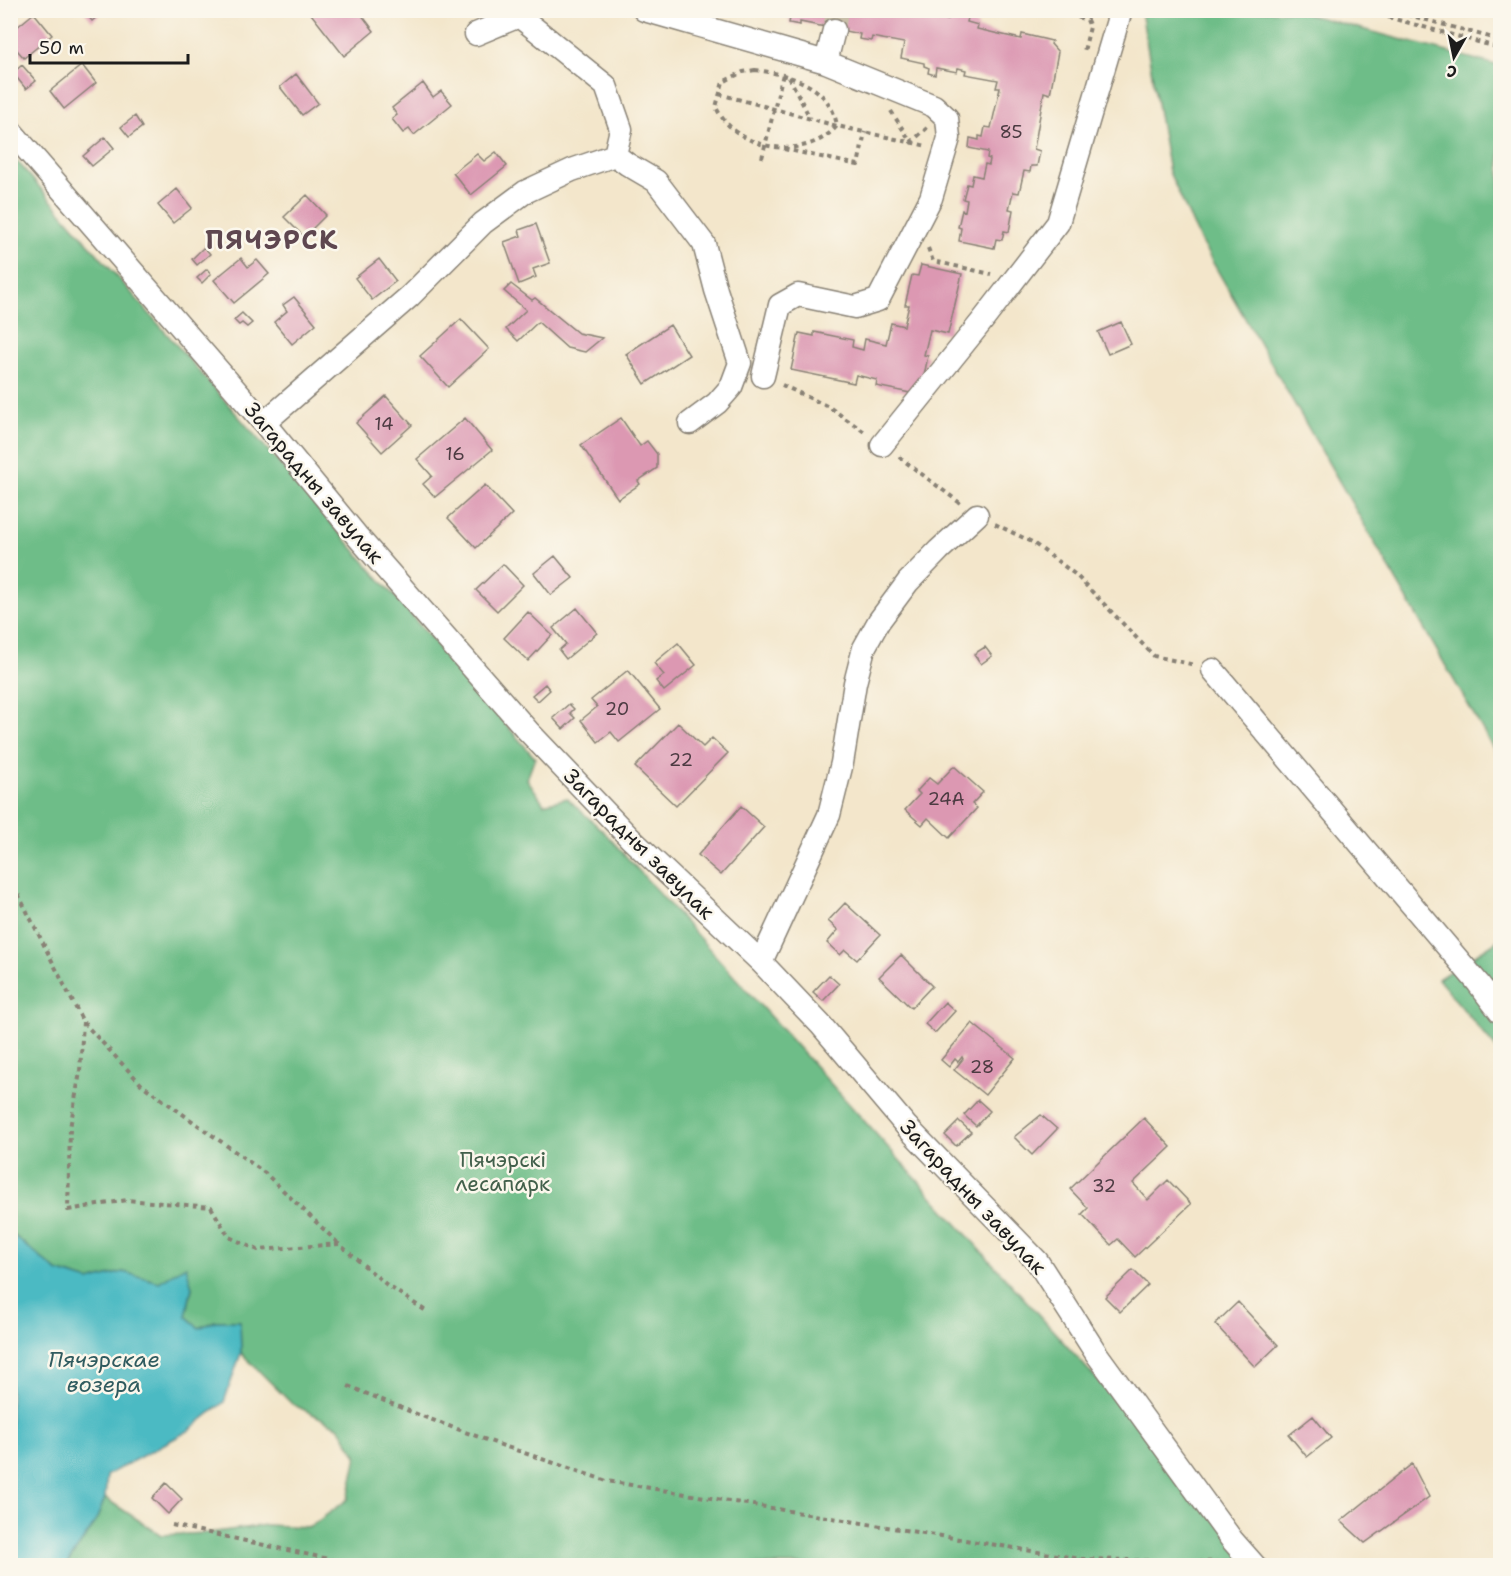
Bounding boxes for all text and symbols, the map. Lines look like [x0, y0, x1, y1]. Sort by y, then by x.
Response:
scale bar [30, 27, 188, 65]
north arrow [1424, 27, 1484, 87]
text: 50 m [39, 36, 84, 60]
text: С [1445, 60, 1458, 82]
house number: 85 [999, 120, 1023, 144]
district label: ПЯЧЭРСК [205, 221, 339, 258]
street label: Загарадны завулак [238, 396, 390, 570]
house number: 14 [374, 412, 394, 436]
house number: 16 [445, 442, 465, 466]
house number: 20 [605, 697, 629, 721]
house number: 22 [669, 748, 693, 772]
street label: Загарадны завулак [557, 762, 721, 926]
house number: 24А [927, 787, 965, 811]
house number: 28 [970, 1055, 994, 1079]
street label: Загарадны завулак [894, 1113, 1052, 1281]
park label: Пячэрскі лесапарк [456, 1146, 550, 1198]
house number: 32 [1092, 1174, 1116, 1198]
water label: Пячэрскае возера [48, 1345, 160, 1399]

